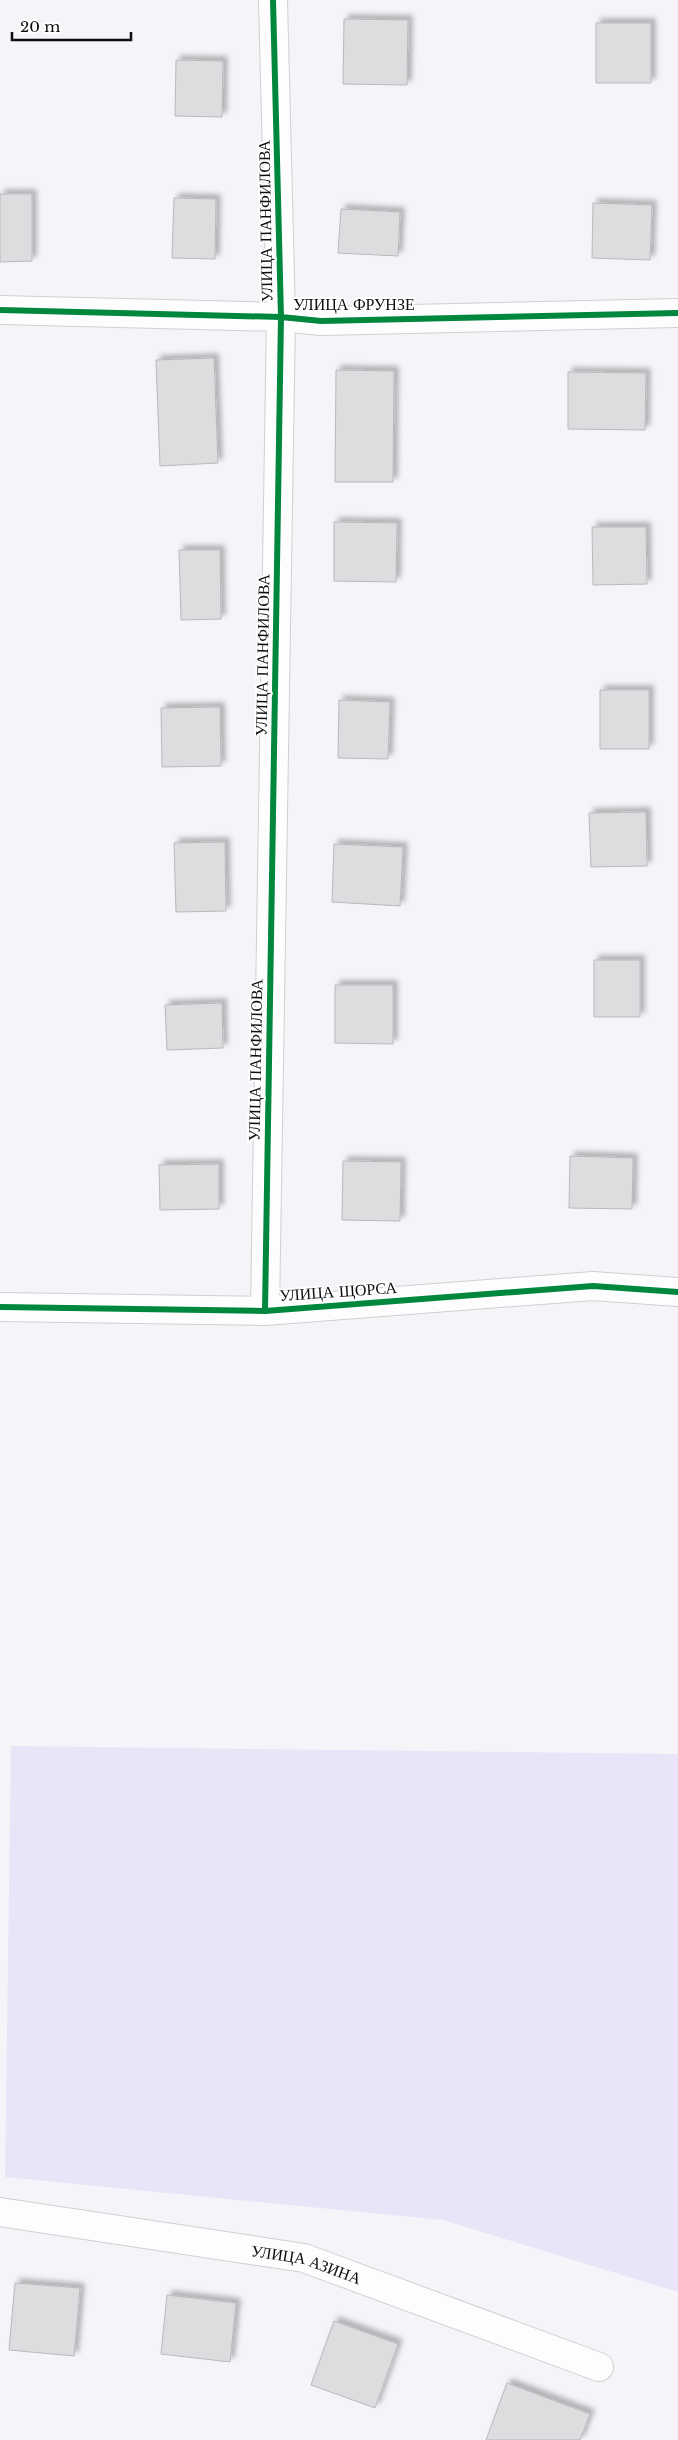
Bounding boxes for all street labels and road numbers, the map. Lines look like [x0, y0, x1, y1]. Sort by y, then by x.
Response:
street label: УЛИЦА ПАНФИЛОВА [254, 139, 276, 302]
street label: УЛИЦА ФРУНЗЕ [293, 294, 415, 314]
street label: УЛИЦА ПАНФИЛОВА [251, 573, 273, 736]
street label: УЛИЦА ПАНФИЛОВА [244, 978, 266, 1141]
street label: УЛИЦА ЩОРСА [279, 1277, 398, 1305]
street label: УЛИЦА АЗИНА [250, 2240, 364, 2288]

